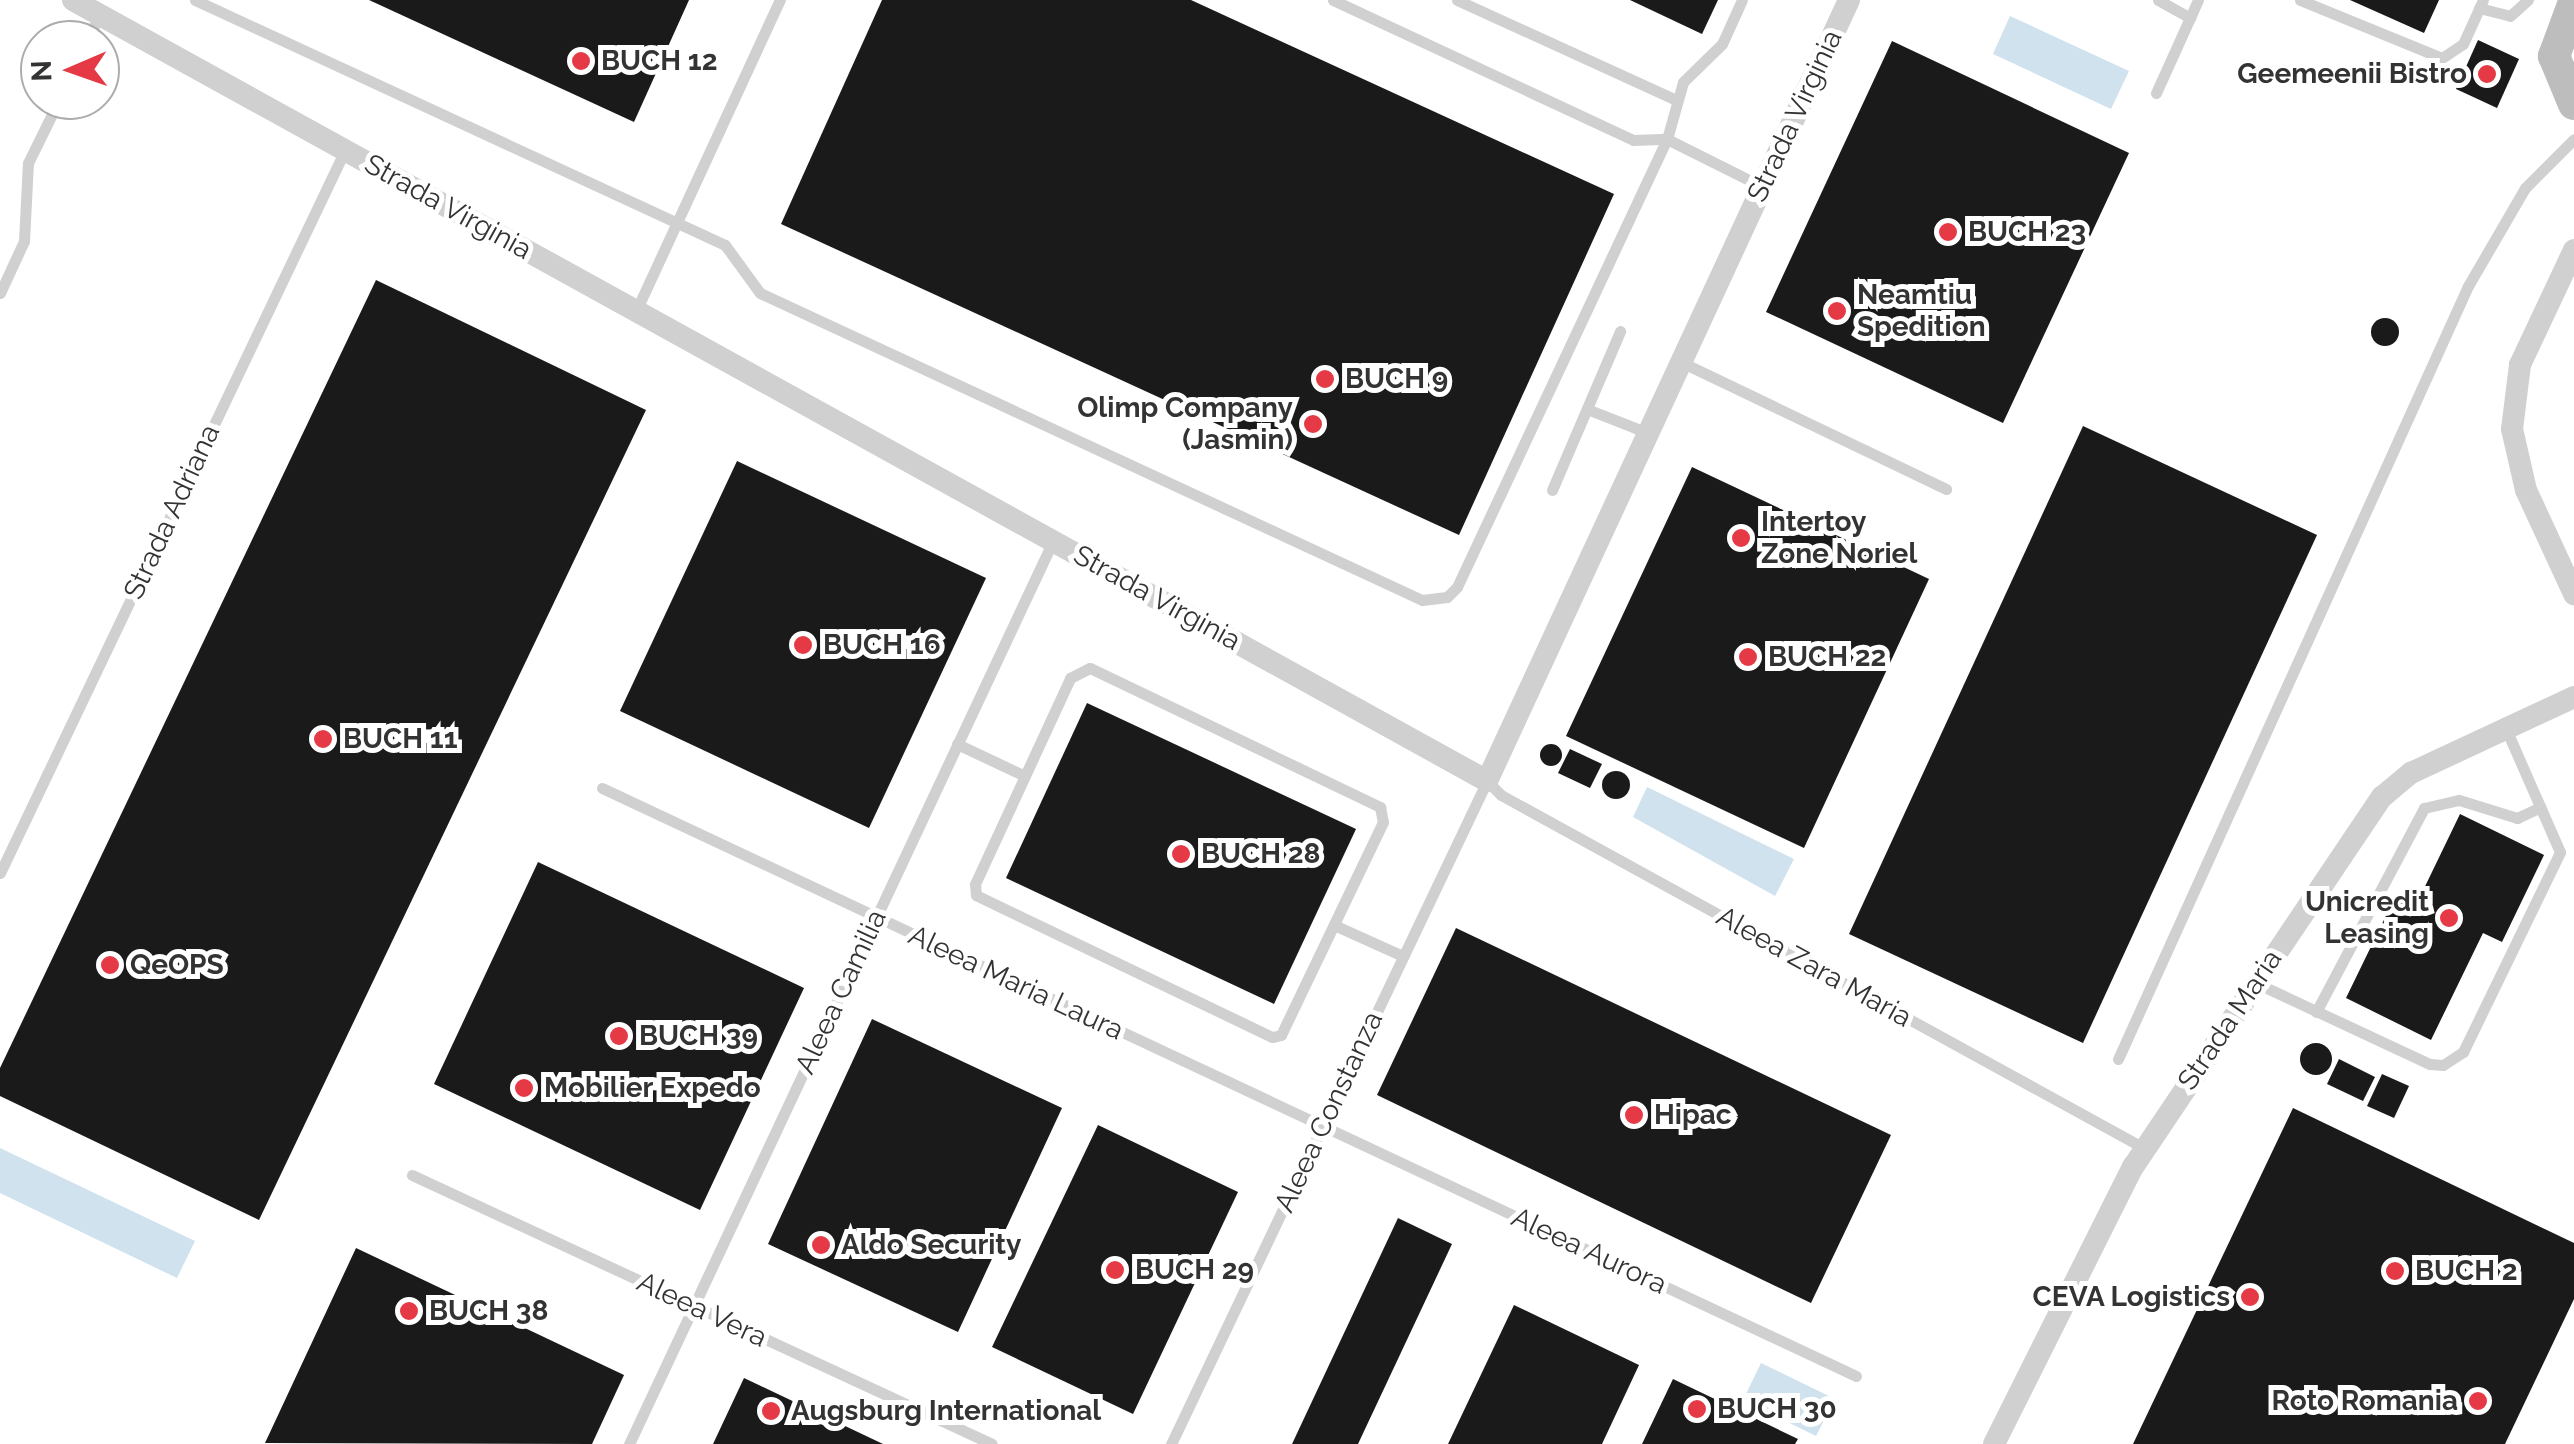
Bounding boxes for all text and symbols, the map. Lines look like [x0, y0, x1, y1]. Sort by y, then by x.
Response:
north arrow [20, 20, 120, 120]
street label: Strada Virginia [1740, 24, 1850, 208]
place label: BUCH 12 [601, 44, 717, 78]
marker: BUCH 12 [570, 50, 592, 72]
place label: Geemeenii Bistro [2237, 57, 2467, 91]
text: N [25, 60, 58, 82]
marker: Geemeenii Bistro [2476, 63, 2498, 85]
street label: Strada Virginia [358, 147, 538, 267]
place label: BUCH 23 [1968, 215, 2086, 249]
marker: BUCH 23 [1937, 221, 1959, 243]
place label: Neamtiu Spedition [1857, 278, 1986, 344]
marker: Neamtiu Spedition [1826, 300, 1848, 322]
place label: BUCH 9 [1345, 362, 1448, 396]
marker: BUCH 9 [1314, 368, 1336, 390]
place label: Olimp Company (Jasmin) [1077, 391, 1293, 457]
marker: Olimp Company (Jasmin) [1302, 413, 1324, 435]
street label: Strada Adriana [117, 419, 227, 605]
place label: Intertoy Zone Noriel [1761, 505, 1917, 571]
marker: Intertoy Zone Noriel [1730, 527, 1752, 549]
street label: Strada Virginia [1067, 538, 1247, 658]
place label: BUCH 16 [823, 628, 941, 662]
marker: BUCH 16 [792, 634, 814, 656]
place label: BUCH 22 [1768, 640, 1886, 674]
marker: BUCH 22 [1737, 646, 1759, 668]
place label: BUCH 11 [343, 722, 457, 756]
marker: BUCH 11 [312, 728, 334, 750]
place label: BUCH 28 [1201, 837, 1321, 871]
marker: BUCH 28 [1170, 843, 1192, 865]
place label: Unicredit Leasing [2305, 885, 2429, 951]
street label: Aleea Zara Maria [1711, 900, 1917, 1034]
street label: Aleea Camilia [788, 905, 894, 1079]
marker: Unicredit Leasing [2438, 907, 2460, 929]
street label: Aleea Maria Laura [903, 919, 1129, 1047]
street label: Strada Maria [2171, 944, 2289, 1096]
place label: QeOPS [130, 948, 224, 982]
marker: QeOPS [99, 954, 121, 976]
street label: Aleea Constanza [1268, 1006, 1390, 1218]
place label: BUCH 39 [639, 1019, 758, 1053]
marker: BUCH 39 [608, 1025, 630, 1047]
place label: Mobilier Expedo [544, 1071, 761, 1105]
marker: Mobilier Expedo [513, 1077, 535, 1099]
place label: Hipac [1654, 1098, 1732, 1132]
marker: Hipac [1623, 1104, 1645, 1126]
street label: Aleea Aurora [1506, 1200, 1672, 1302]
place label: Aldo Security [841, 1228, 1021, 1262]
marker: Aldo Security [810, 1234, 832, 1256]
place label: BUCH 29 [1135, 1253, 1254, 1287]
place label: BUCH 2 [2415, 1254, 2518, 1288]
marker: BUCH 29 [1104, 1259, 1126, 1281]
marker: BUCH 2 [2384, 1260, 2406, 1282]
street label: Aleea Vera [631, 1265, 773, 1355]
place label: CEVA Logistics [2032, 1280, 2230, 1314]
marker: CEVA Logistics [2239, 1286, 2261, 1308]
place label: BUCH 38 [429, 1294, 548, 1328]
marker: BUCH 38 [398, 1300, 420, 1322]
place label: Roto Romania [2272, 1384, 2458, 1418]
marker: Roto Romania [2467, 1390, 2489, 1412]
place label: BUCH 30 [1717, 1392, 1837, 1426]
place label: Augsburg International [791, 1394, 1101, 1428]
marker: BUCH 30 [1686, 1398, 1708, 1420]
marker: Augsburg International [760, 1400, 782, 1422]

